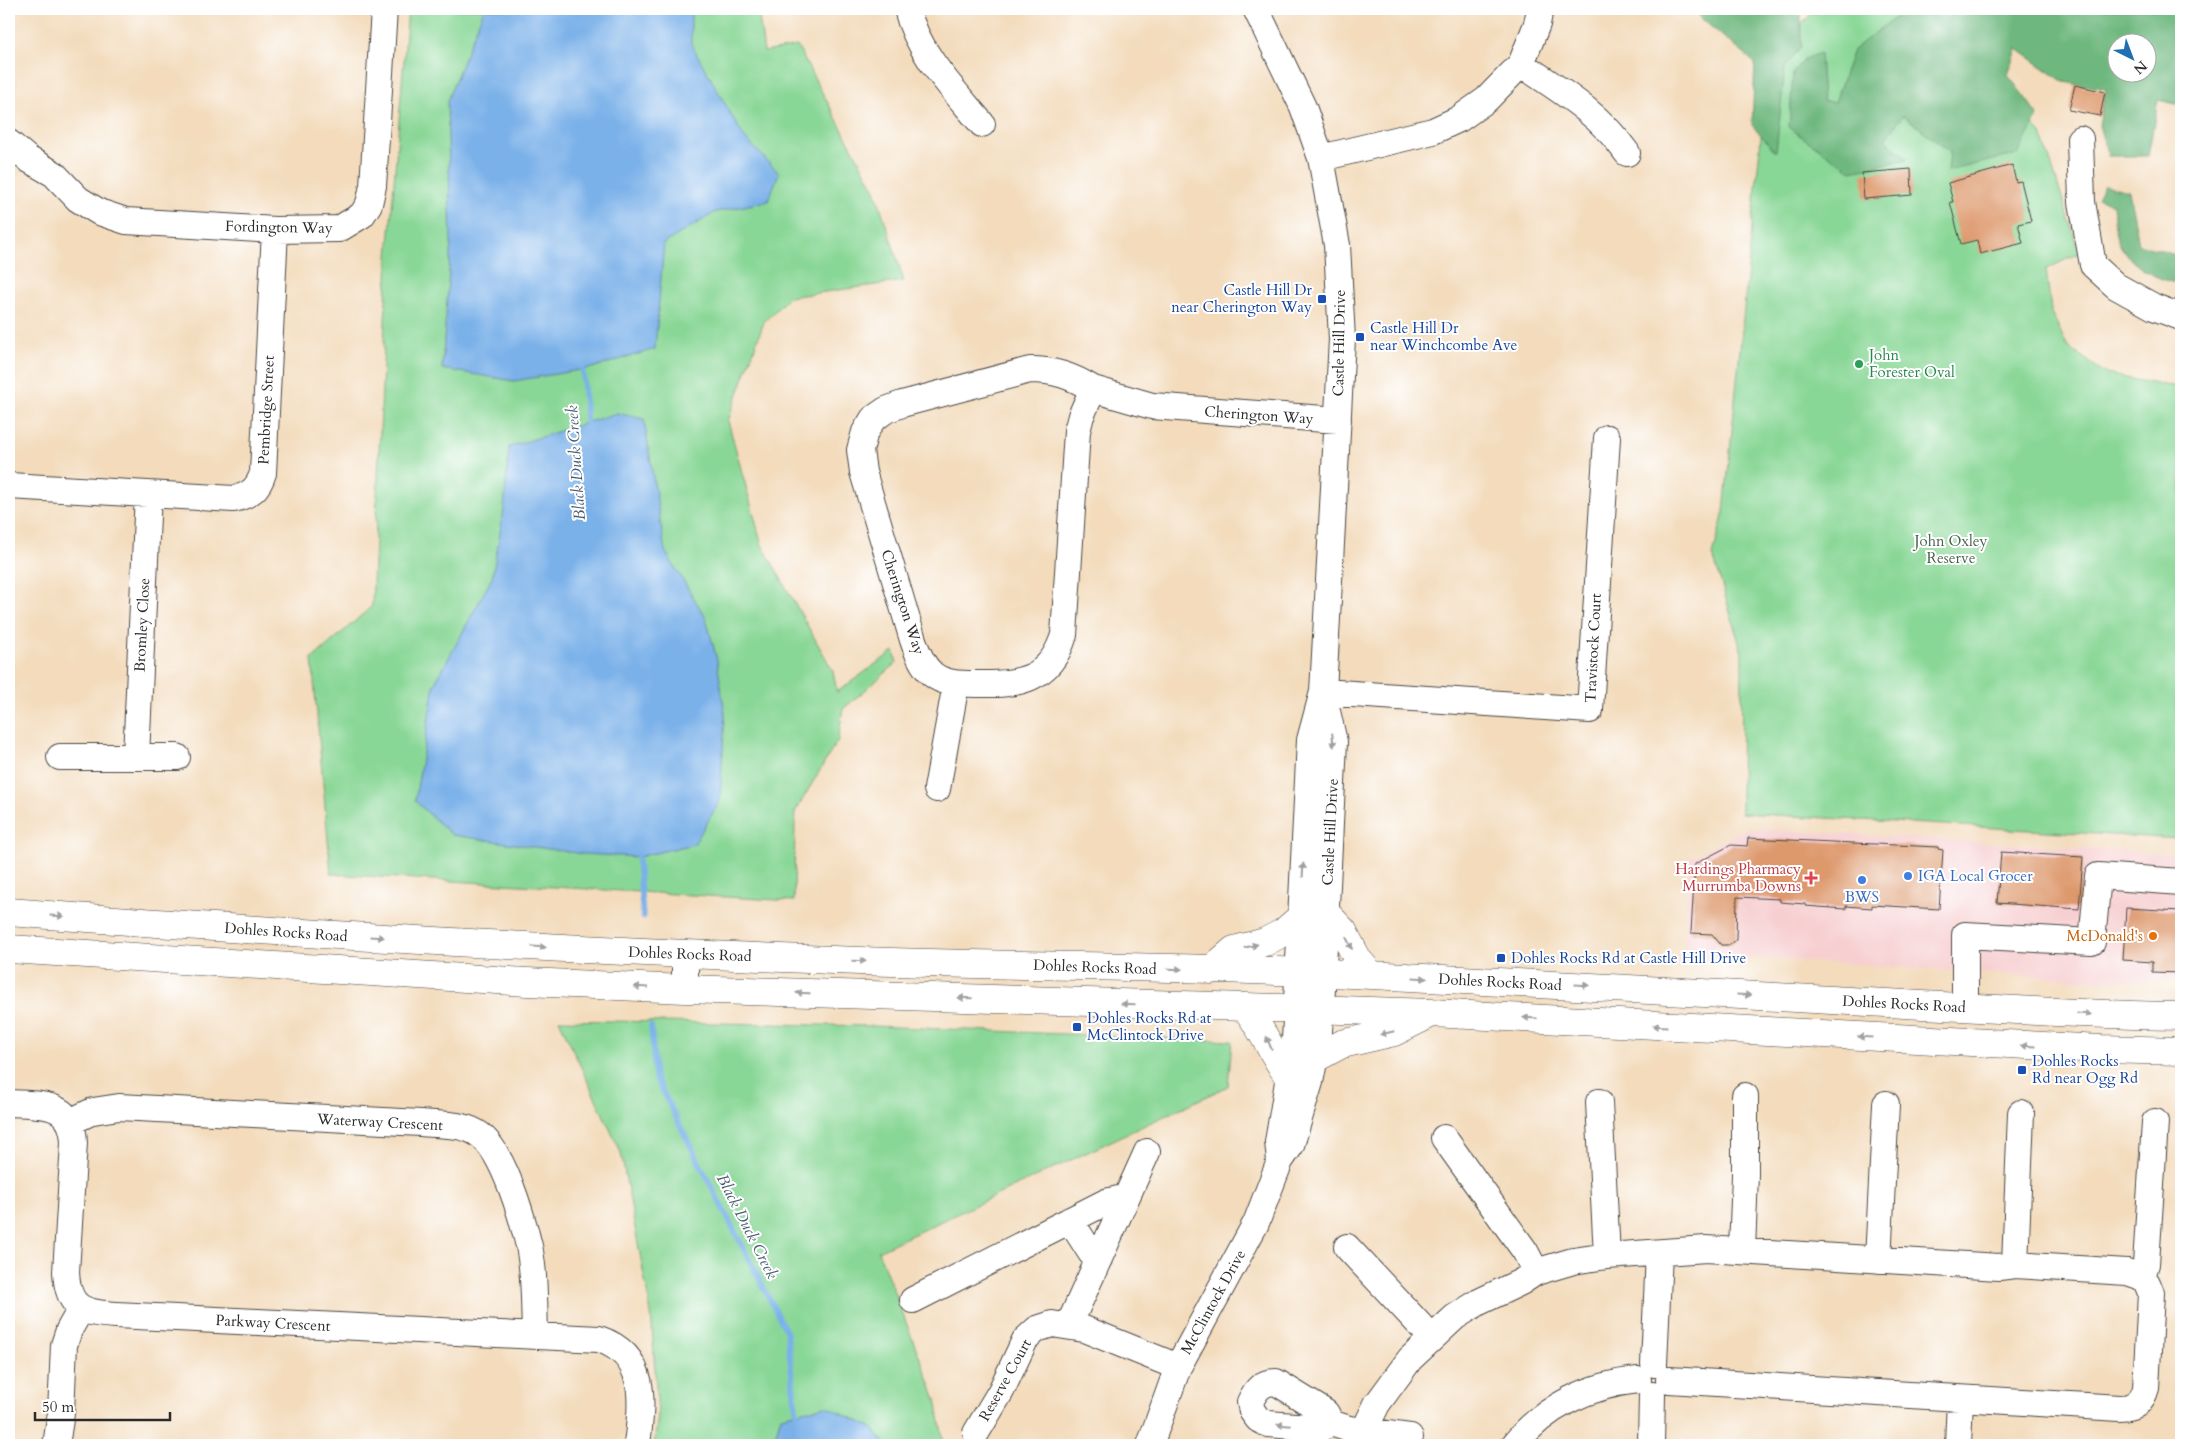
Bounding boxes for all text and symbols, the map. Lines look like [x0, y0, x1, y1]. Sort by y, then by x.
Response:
north arrow [2108, 32, 2158, 82]
text: N [2129, 56, 2151, 78]
street label: Fordington Way [225, 216, 333, 238]
place label: Castle Hill Dr near Cherington Way [1171, 280, 1313, 317]
street label: Castle Hill Drive [1328, 289, 1350, 397]
marker: Castle Hill Dr near Cherington Way [1316, 293, 1328, 305]
place label: Castle Hill Dr near Winchcombe Ave [1370, 318, 1517, 355]
marker: Castle Hill Dr near Winchcombe Ave [1354, 331, 1366, 343]
place label: John Forester Oval [1867, 345, 1955, 382]
street label: Pembridge Street [253, 355, 279, 465]
marker: John Forester Oval [1853, 358, 1865, 370]
street label: Cherington Way [1204, 401, 1314, 429]
water label: Black Duck Creek [561, 405, 591, 521]
park label: John Oxley Reserve [1913, 531, 1988, 568]
street label: Cherington Way [877, 547, 929, 657]
street label: Bromley Close [130, 577, 154, 673]
street label: Travistock Court [1580, 593, 1606, 703]
one-way arrow [1329, 732, 1337, 748]
street label: Castle Hill Drive [1317, 778, 1343, 886]
place label: Hardings Pharmacy Murrumba Downs [1675, 859, 1801, 896]
one-way arrow [1299, 861, 1307, 877]
place label: IGA Local Grocer [1918, 866, 2033, 886]
marker: IGA Local Grocer [1902, 870, 1914, 882]
marker: Hardings Pharmacy Murrumba Downs [1805, 872, 1817, 884]
marker: BWS [1856, 874, 1868, 886]
place label: BWS [1845, 887, 1879, 907]
one-way arrow [50, 912, 66, 920]
street label: Dohles Rocks Road [224, 918, 348, 946]
place label: McDonald's [2067, 926, 2143, 946]
marker: McDonald's [2147, 930, 2159, 942]
one-way arrow [369, 934, 385, 942]
one-way arrow [1345, 936, 1353, 951]
one-way arrow [1244, 941, 1259, 949]
street label: Dohles Rocks Road [628, 942, 752, 966]
one-way arrow [531, 943, 547, 951]
place label: Dohles Rocks Rd at Castle Hill Drive [1511, 948, 1747, 968]
marker: Dohles Rocks Rd at Castle Hill Drive [1495, 952, 1507, 964]
street label: Dohles Rocks Road [1033, 955, 1157, 979]
one-way arrow [851, 957, 867, 965]
one-way arrow [1168, 966, 1184, 974]
street label: Dohles Rocks Road [1438, 969, 1562, 995]
one-way arrow [1412, 974, 1428, 982]
one-way arrow [1574, 982, 1590, 990]
one-way arrow [632, 983, 648, 991]
one-way arrow [795, 989, 811, 997]
street label: Dohles Rocks Road [1842, 991, 1966, 1017]
one-way arrow [1736, 992, 1752, 1000]
one-way arrow [957, 994, 973, 1002]
one-way arrow [1119, 999, 1135, 1007]
place label: Dohles Rocks Rd at McClintock Drive [1087, 1008, 1212, 1045]
one-way arrow [2077, 1010, 2093, 1018]
one-way arrow [1521, 1014, 1537, 1022]
marker: Dohles Rocks Rd at McClintock Drive [1071, 1021, 1083, 1033]
one-way arrow [1651, 1022, 1667, 1030]
one-way arrow [1380, 1029, 1395, 1037]
one-way arrow [1857, 1033, 1873, 1041]
one-way arrow [1264, 1036, 1272, 1050]
one-way arrow [2019, 1041, 2035, 1049]
place label: Dohles Rocks Rd near Ogg Rd [2032, 1051, 2138, 1088]
marker: Dohles Rocks Rd near Ogg Rd [2016, 1064, 2028, 1076]
street label: Waterway Crescent [315, 1109, 444, 1135]
water label: Black Duck Creek [711, 1170, 783, 1283]
street label: McClintock Drive [1176, 1246, 1250, 1358]
street label: Parkway Crescent [215, 1310, 331, 1336]
street label: Reserve Court [974, 1335, 1036, 1425]
scale bar [35, 1389, 170, 1421]
text: 50 m [42, 1397, 74, 1417]
one-way arrow [1276, 1421, 1292, 1429]

